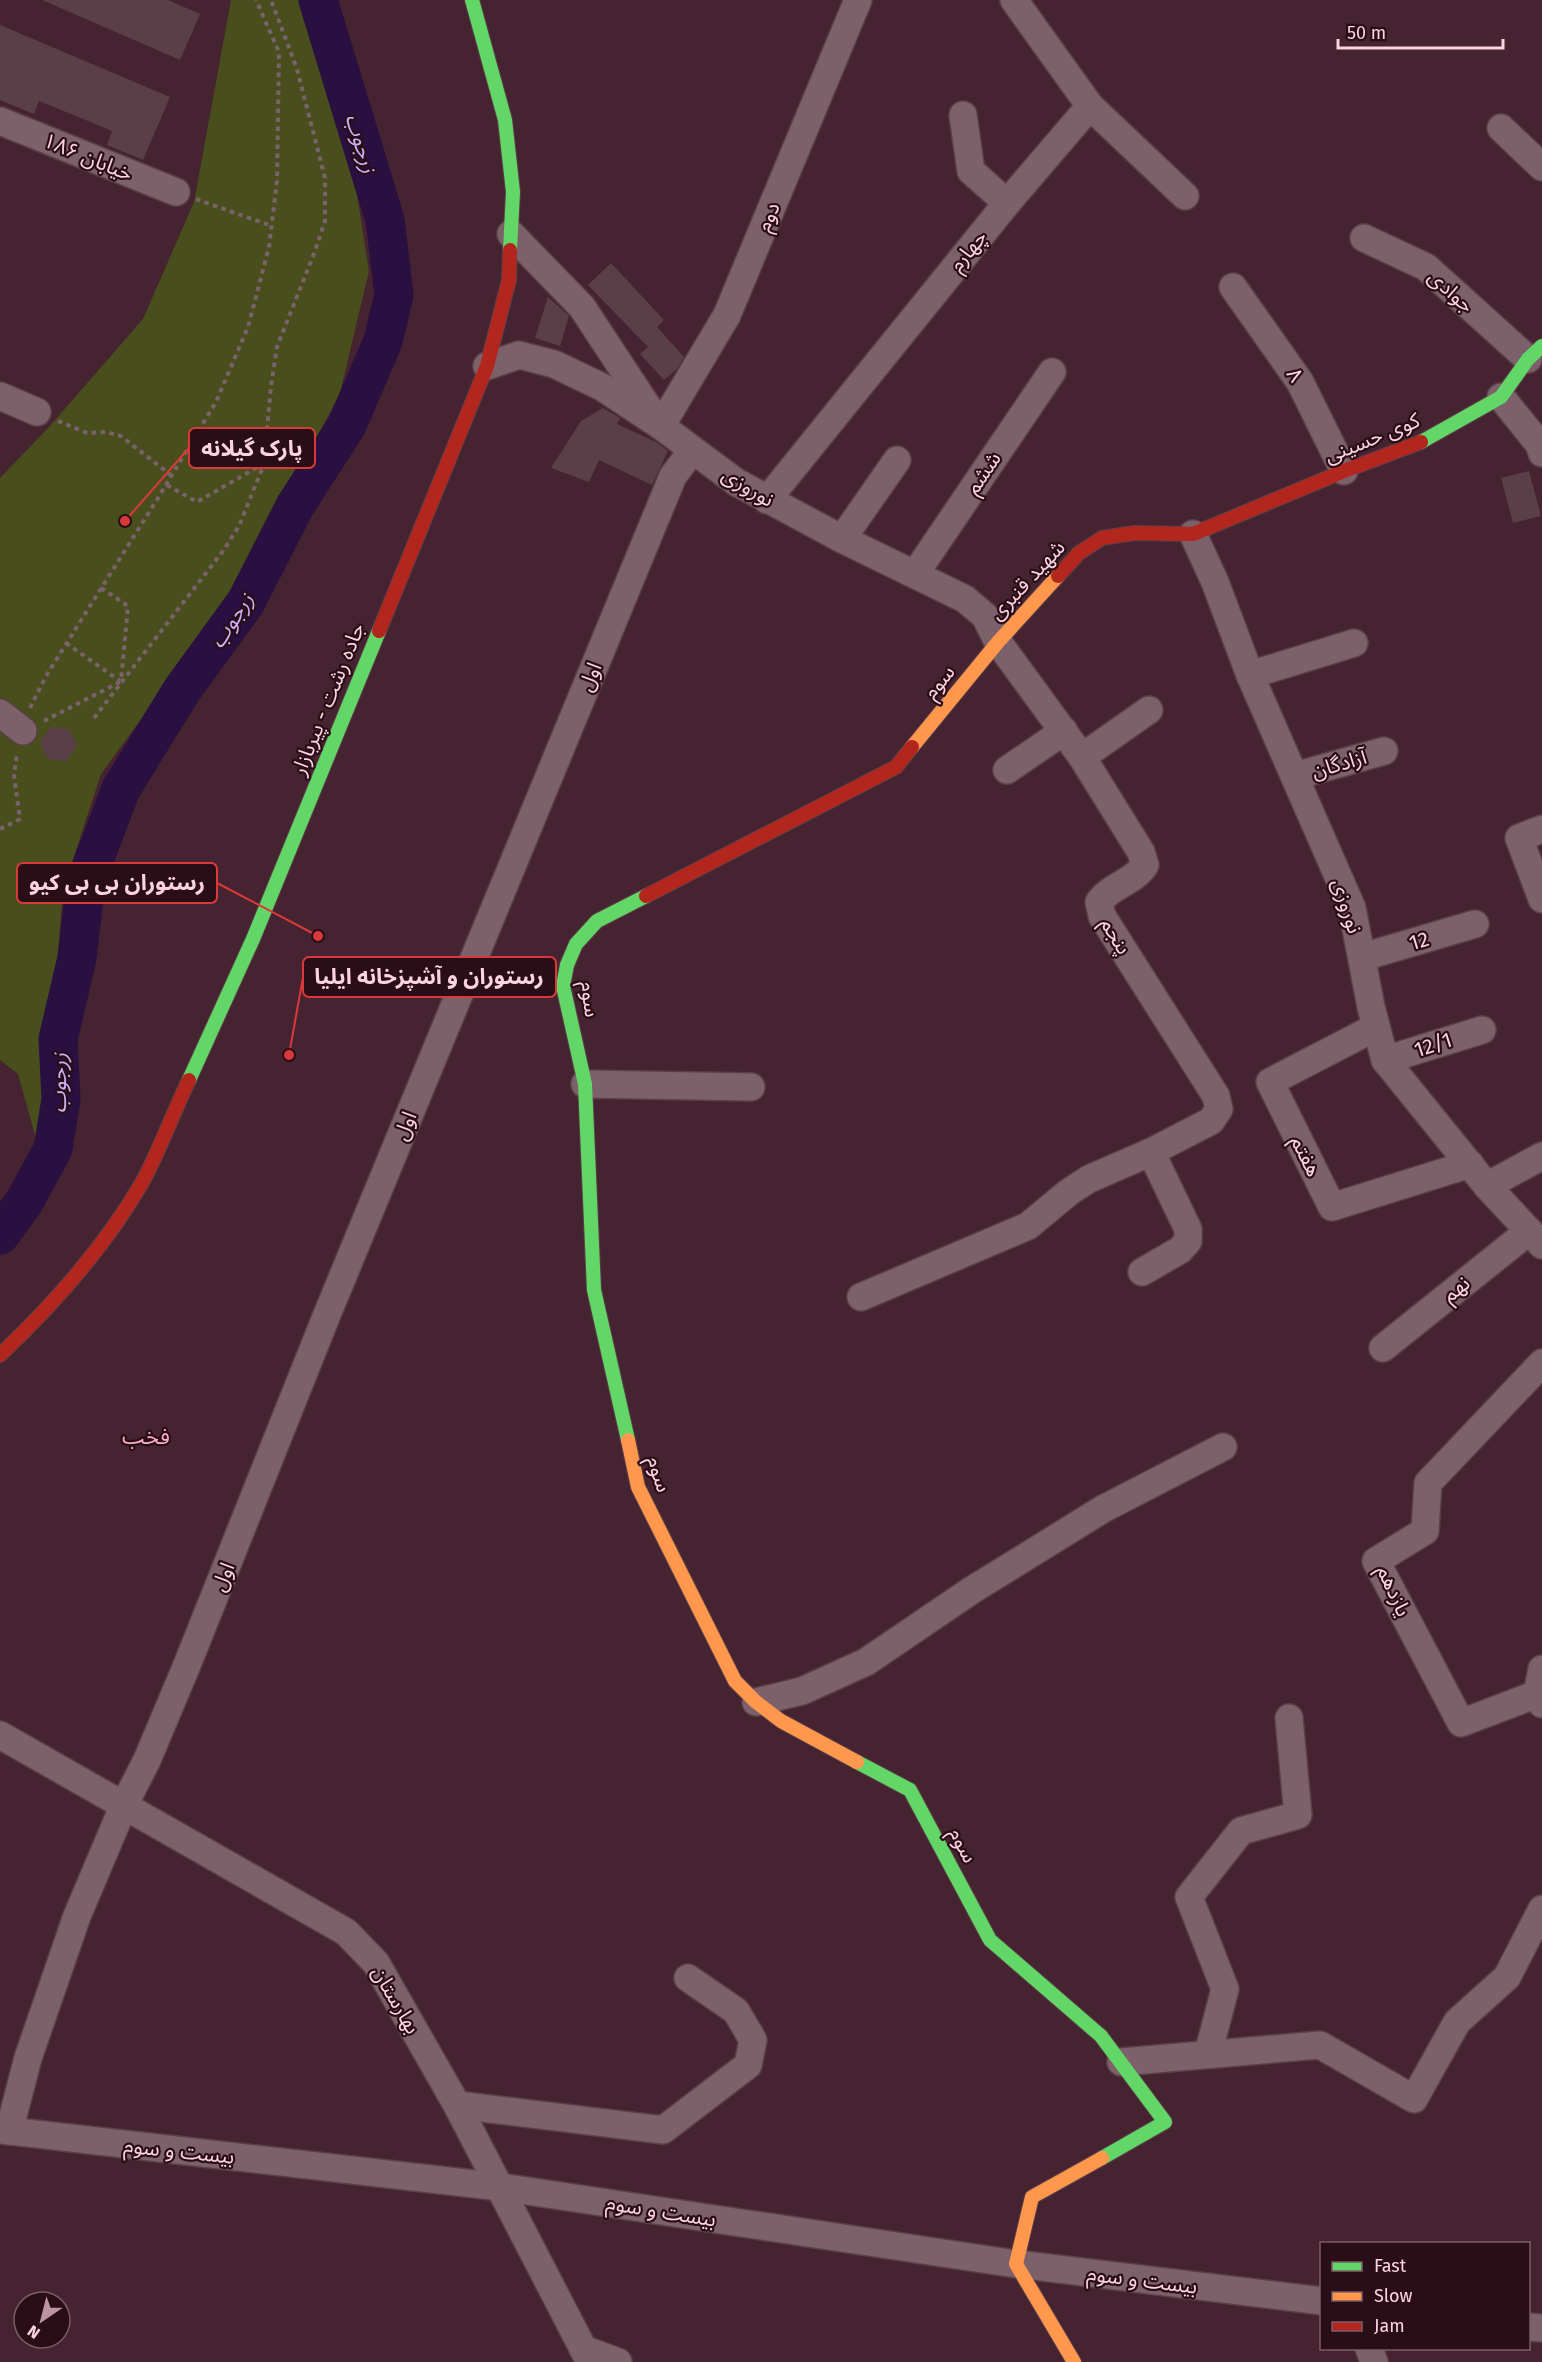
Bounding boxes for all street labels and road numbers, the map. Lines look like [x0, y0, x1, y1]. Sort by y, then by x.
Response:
street label: خیابان ۱۸۶ [40, 127, 136, 187]
street label: دوم [750, 198, 789, 237]
street label: چهارم [943, 225, 995, 279]
street label: جوادی [1423, 264, 1479, 318]
street label: ۸ [1281, 363, 1309, 387]
street label: کوی حسینی [1320, 407, 1424, 469]
street label: ششم [959, 447, 1008, 501]
street label: نوروزی [717, 461, 779, 513]
street label: شهید قنبری [983, 535, 1071, 625]
street label: جاده رشت - پیربازار [285, 619, 371, 780]
street label: اول [573, 659, 607, 695]
street label: سوم [917, 660, 963, 706]
street label: آزادگان [1308, 744, 1370, 784]
street label: نوروزی [1326, 875, 1368, 937]
street label: پنجم [1093, 913, 1137, 960]
street label: 12 [1406, 926, 1432, 956]
street label: سوم [572, 979, 605, 1019]
street label: 12/1 [1411, 1027, 1455, 1063]
street label: اول [388, 1108, 422, 1144]
street label: هفتم [1283, 1131, 1327, 1181]
street label: نهم [1437, 1270, 1476, 1310]
street label: سوم [638, 1453, 677, 1496]
street label: اول [206, 1559, 240, 1595]
street label: یازدهم [1369, 1561, 1417, 1621]
street label: سوم [940, 1823, 983, 1869]
street label: بهارستان [366, 1961, 426, 2039]
street label: بیست و سوم [122, 2132, 236, 2173]
street label: بیست و سوم [604, 2189, 718, 2236]
street label: بیست و سوم [1085, 2260, 1199, 2303]

